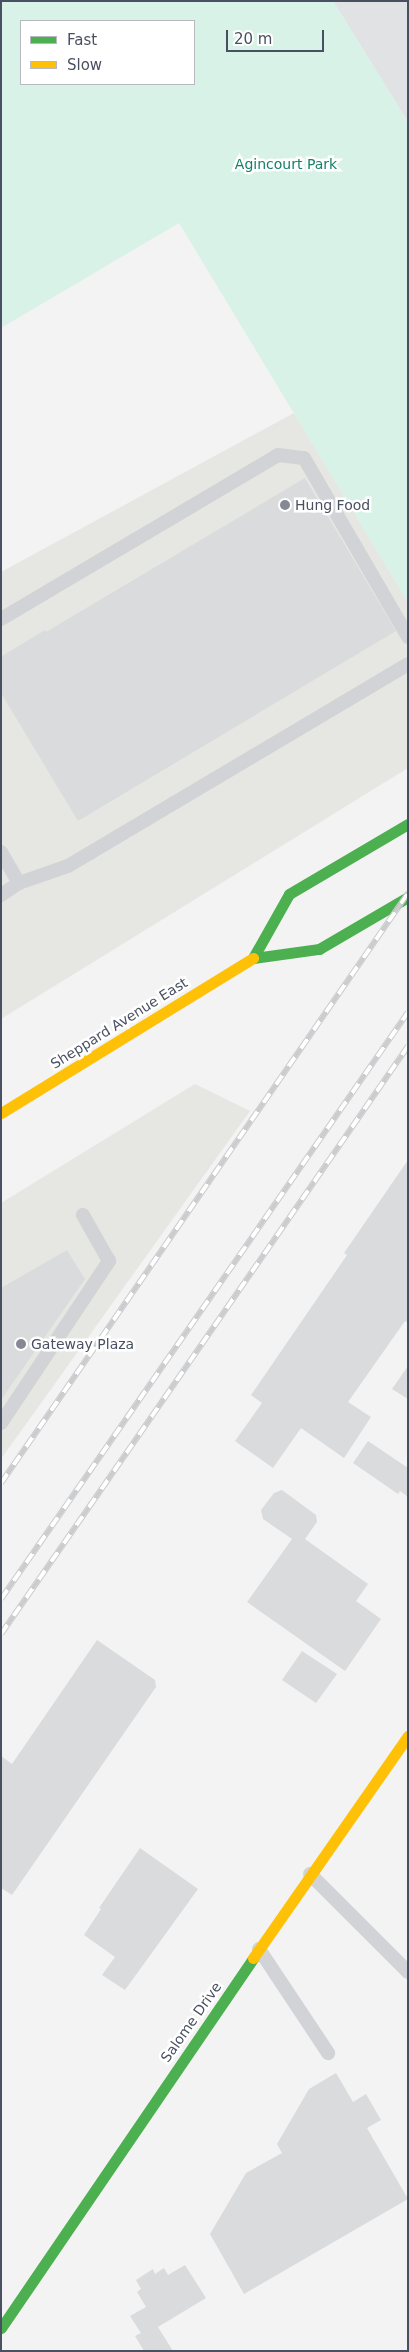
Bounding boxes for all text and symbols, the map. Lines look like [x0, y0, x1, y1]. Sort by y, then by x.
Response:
legend [20, 20, 195, 85]
scale bar [229, 20, 326, 52]
text: 20 m [234, 30, 272, 48]
text: Fast [67, 31, 97, 49]
text: Slow [67, 56, 102, 74]
park label: Agincourt Park [235, 156, 337, 172]
place label: Hung Food [295, 497, 370, 513]
marker: Hung Food [279, 499, 291, 511]
street label: Sheppard Avenue East [47, 974, 191, 1072]
place label: Gateway Plaza [31, 1336, 134, 1352]
marker: Gateway Plaza [15, 1338, 27, 1350]
street label: Salome Drive [157, 1979, 225, 2065]

